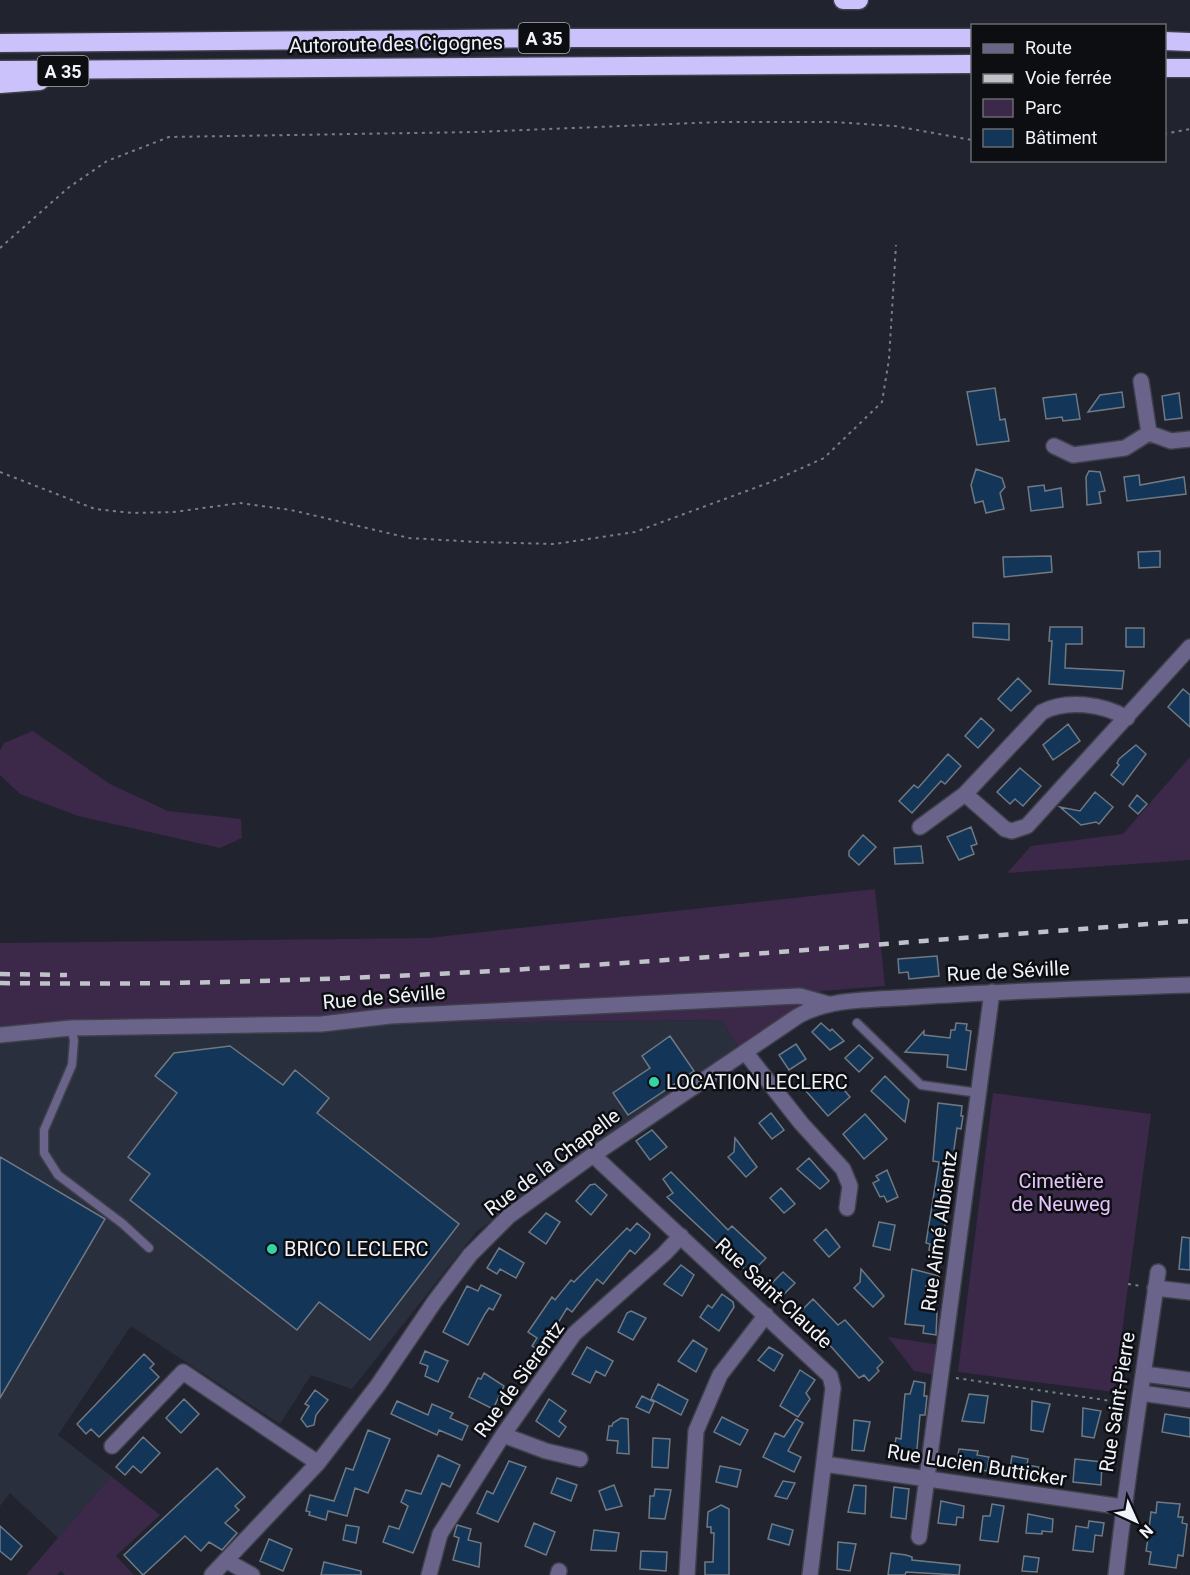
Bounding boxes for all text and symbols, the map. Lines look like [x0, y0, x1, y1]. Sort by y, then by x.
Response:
road number: A 35 [518, 23, 570, 53]
legend [971, 24, 1166, 162]
street label: Autoroute des Cigognes [289, 30, 503, 58]
text: Route [1025, 37, 1072, 58]
road number: A 35 [38, 56, 88, 86]
text: Voie ferrée [1025, 67, 1111, 88]
text: Parc [1025, 97, 1061, 118]
text: Bâtiment [1025, 127, 1098, 148]
street label: Rue de Séville [946, 956, 1070, 986]
street label: Rue de Séville [322, 980, 446, 1014]
place label: LOCATION LECLERC [666, 1070, 848, 1094]
marker: LOCATION LECLERC [647, 1075, 661, 1089]
street label: Rue de la Chapelle [479, 1103, 625, 1221]
street label: Rue Aimé Albientz [916, 1149, 962, 1313]
park label: Cimetière de Neuweg [1011, 1169, 1111, 1216]
street label: Rue Saint-Claude [710, 1233, 838, 1353]
place label: BRICO LECLERC [284, 1237, 429, 1261]
marker: BRICO LECLERC [265, 1242, 279, 1256]
street label: Rue de Sierentz [469, 1316, 569, 1442]
street label: Rue Saint-Pierre [1094, 1330, 1140, 1474]
street label: Rue Lucien Butticker [886, 1439, 1069, 1491]
north arrow [1106, 1491, 1166, 1551]
text: N [1136, 1521, 1157, 1542]

